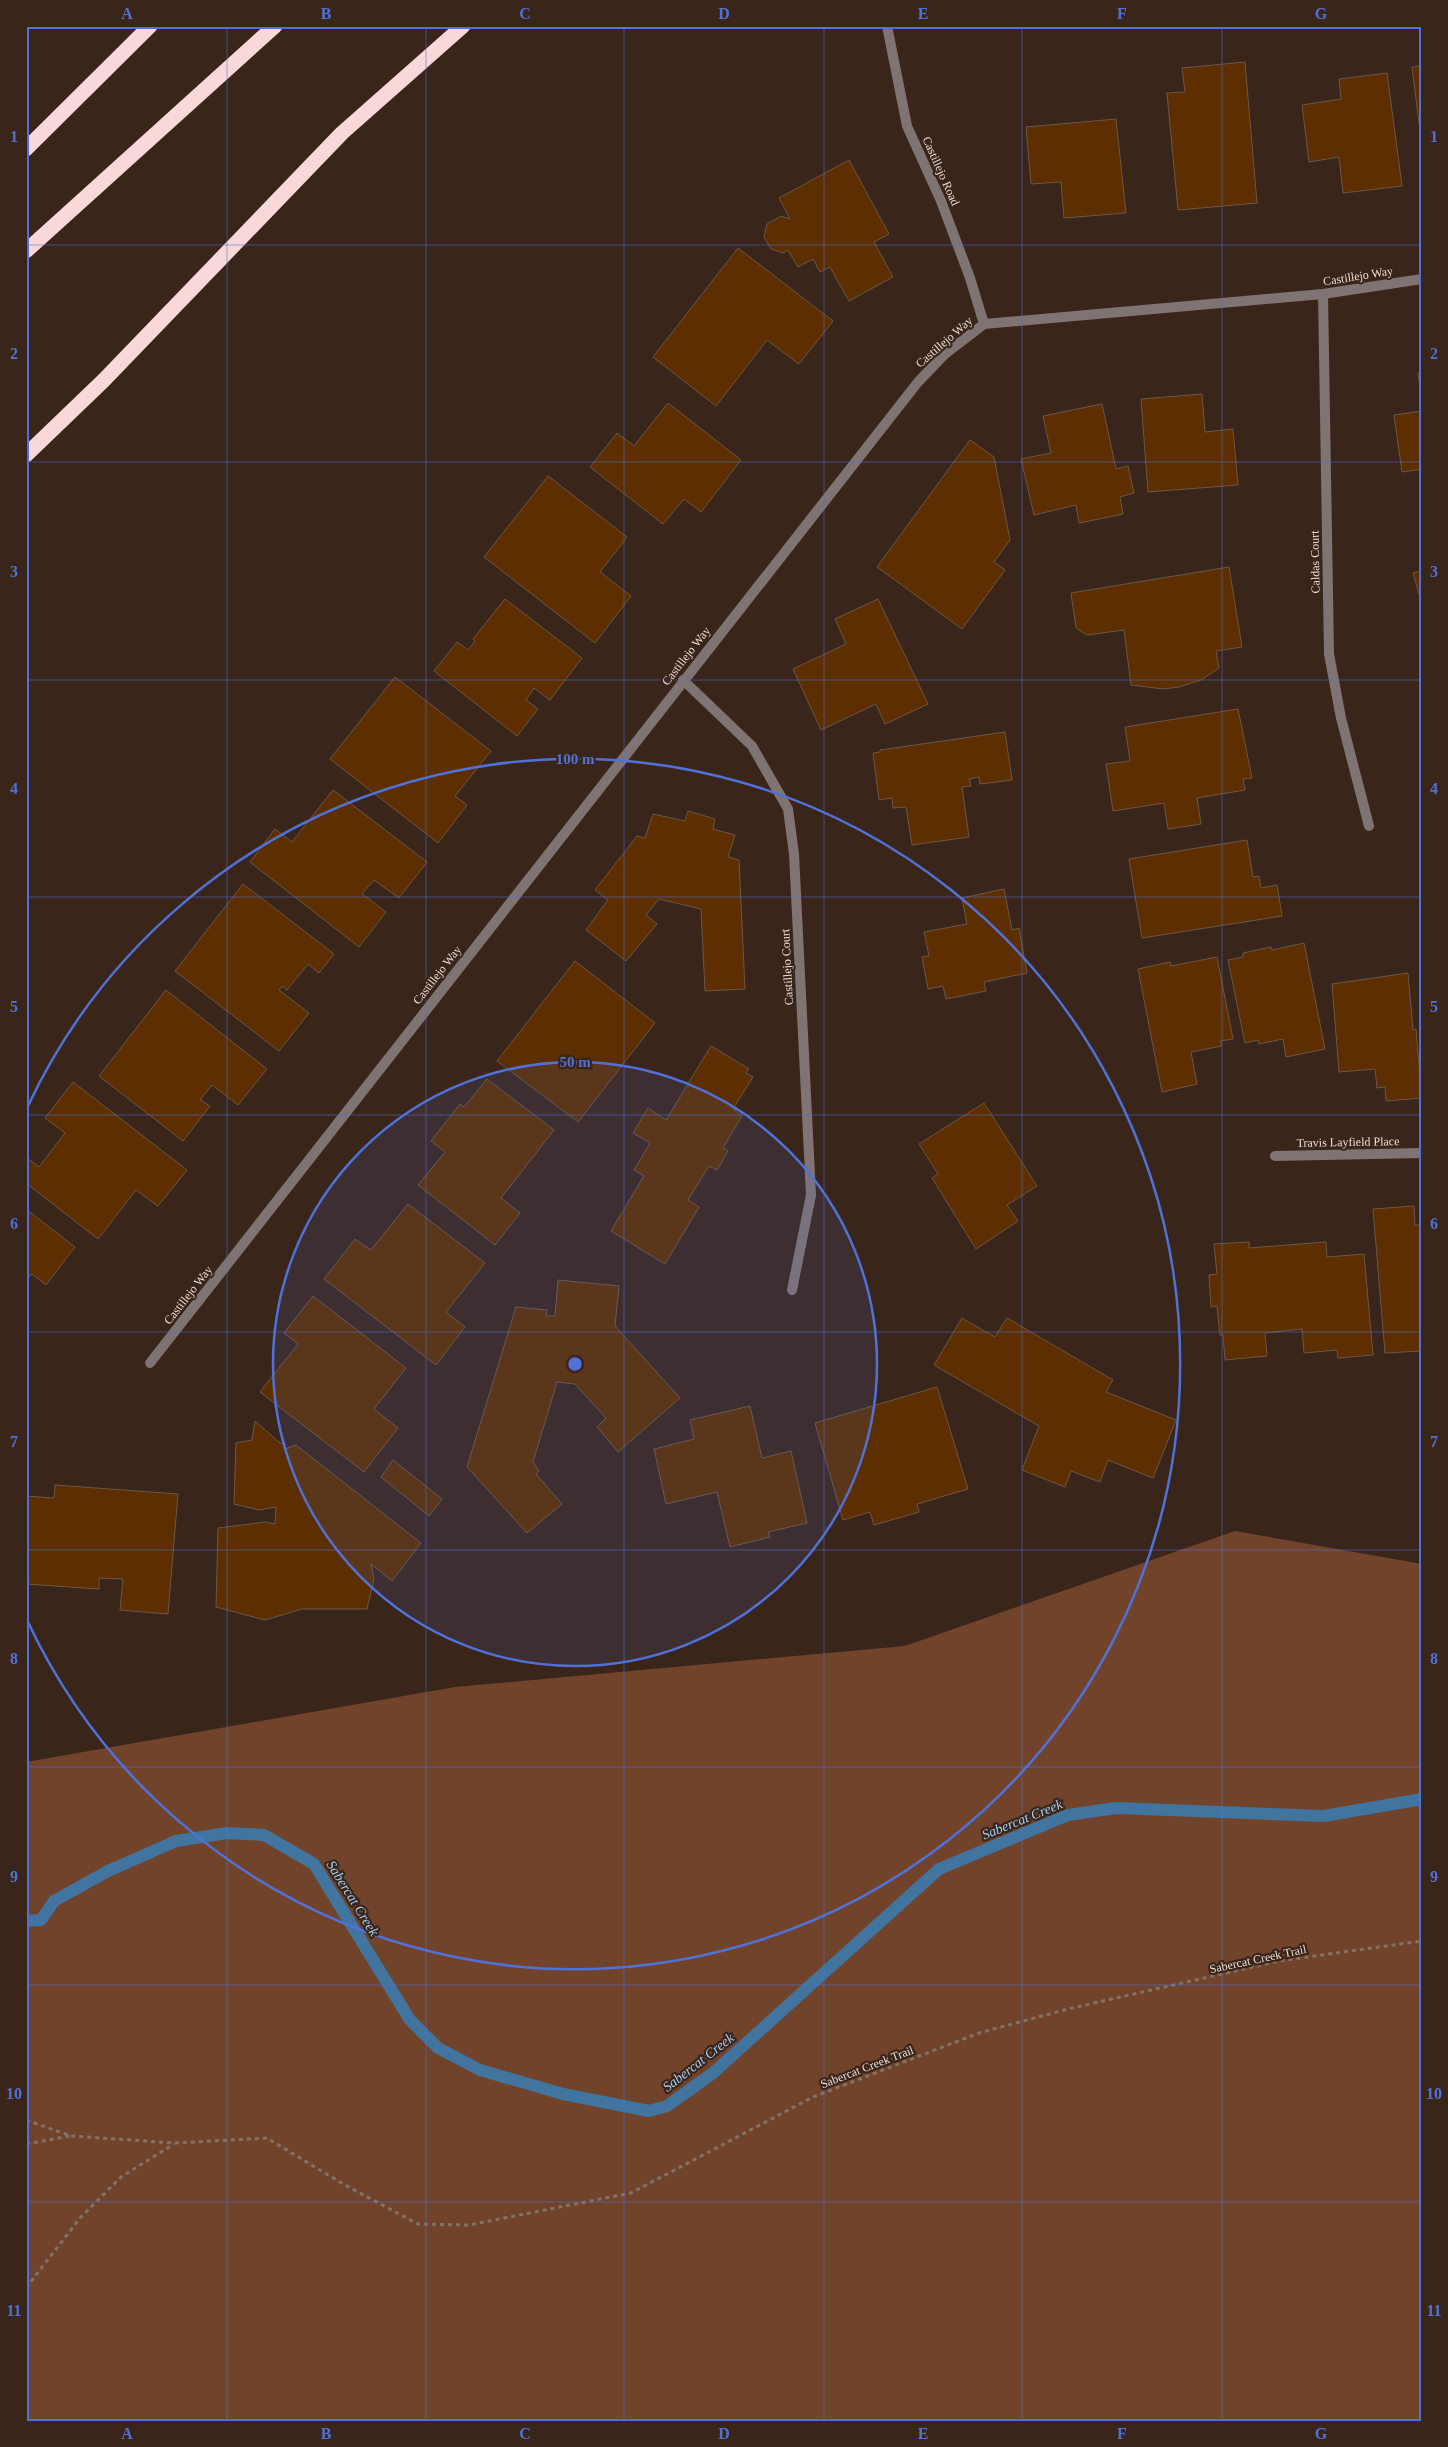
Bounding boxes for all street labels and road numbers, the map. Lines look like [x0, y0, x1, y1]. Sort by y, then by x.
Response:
street label: Castillejo Road [919, 134, 963, 208]
street label: Castillejo Way [1322, 264, 1394, 288]
street label: Castillejo Way [913, 314, 975, 370]
street label: Caldas Court [1307, 530, 1323, 594]
street label: Castillejo Way [659, 624, 713, 688]
street label: Castillejo Court [778, 928, 796, 1005]
street label: Castillejo Way [410, 943, 464, 1007]
street label: Travis Layfield Place [1296, 1134, 1400, 1150]
street label: Castillejo Way [161, 1263, 215, 1327]
street label: Sabercat Creek Trail [1208, 1942, 1308, 1976]
street label: Sabercat Creek Trail [818, 2043, 916, 2091]

